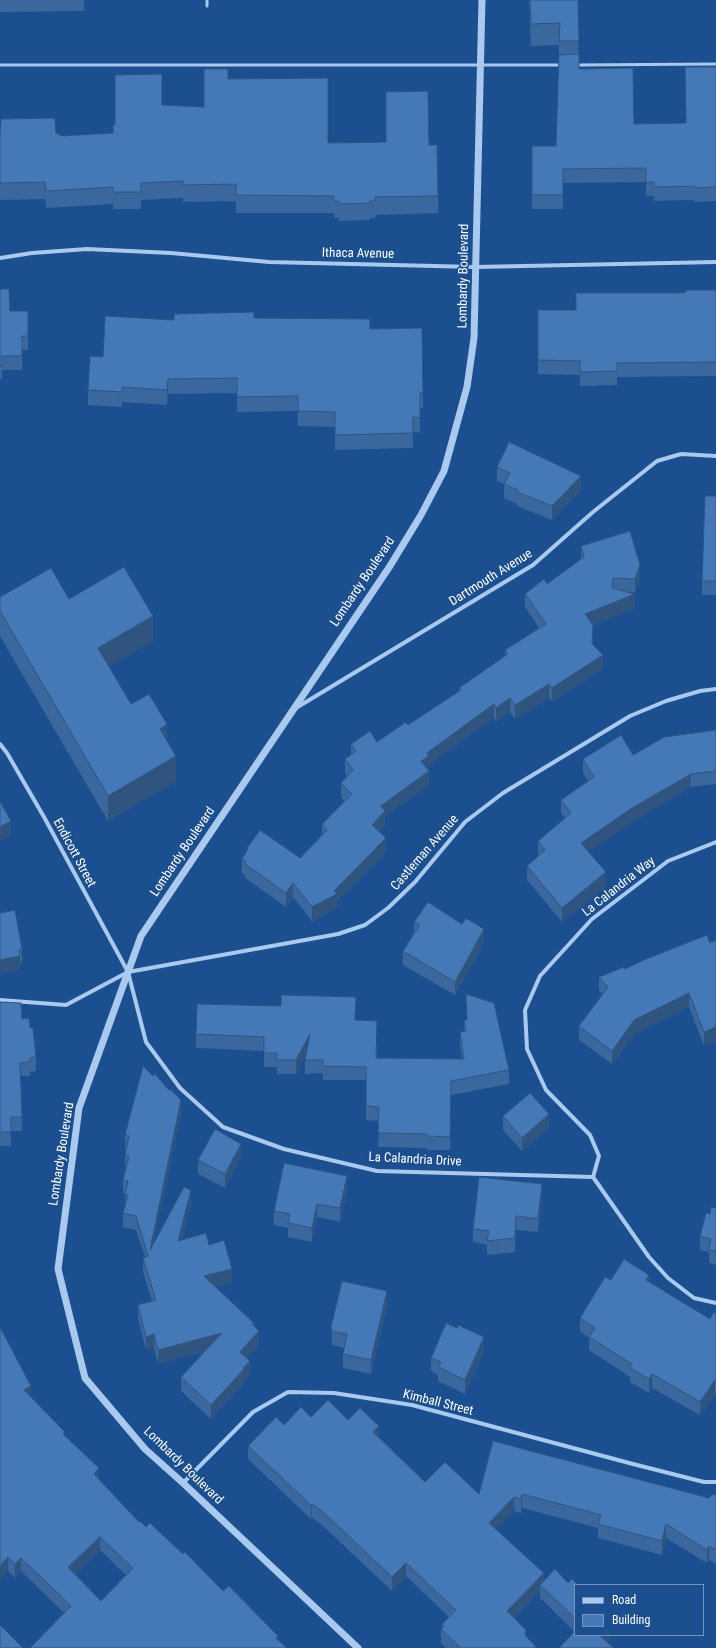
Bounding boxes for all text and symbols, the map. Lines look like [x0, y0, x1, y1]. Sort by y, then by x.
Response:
street label: Lombardy Boulevard [455, 224, 473, 328]
street label: Ithaca Avenue [322, 246, 394, 262]
street label: Lombardy Boulevard [327, 534, 399, 630]
street label: Dartmouth Avenue [447, 546, 535, 610]
street label: Lombardy Boulevard [147, 804, 219, 900]
street label: Castleman Avenue [388, 812, 462, 894]
street label: Endicott Street [49, 816, 99, 890]
street label: La Calandria Way [579, 854, 659, 920]
street label: Lombardy Boulevard [46, 1101, 78, 1207]
street label: La Calandria Drive [368, 1150, 462, 1170]
street label: Kimball Street [401, 1387, 475, 1419]
street label: Lombardy Boulevard [140, 1424, 226, 1508]
legend [574, 1584, 704, 1636]
text: Road [612, 1593, 636, 1607]
text: Building [612, 1613, 650, 1627]

